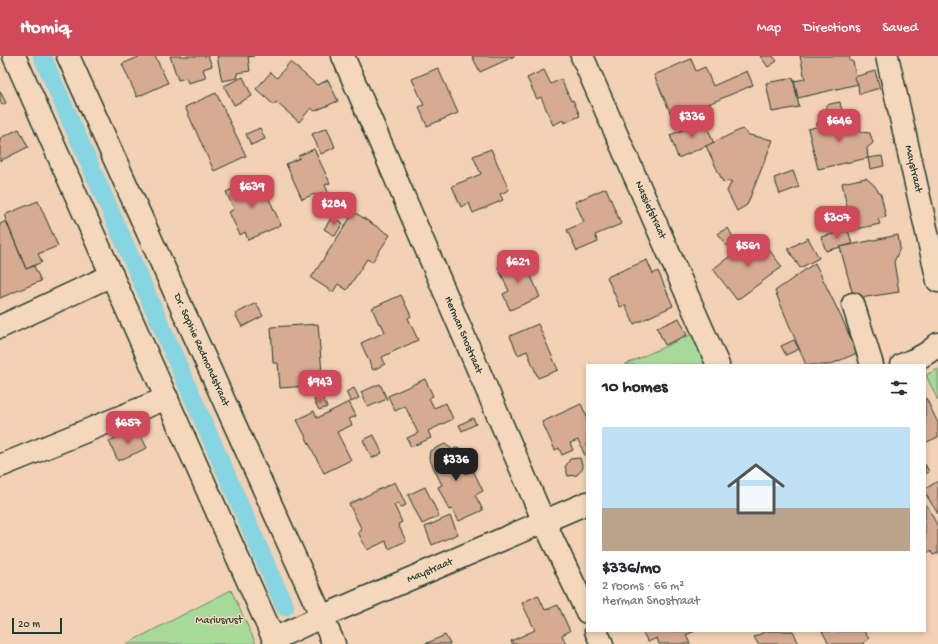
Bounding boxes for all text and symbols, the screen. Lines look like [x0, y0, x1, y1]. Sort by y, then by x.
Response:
text: Homiq [20, 17, 70, 40]
text: Map [757, 20, 781, 37]
text: Directions [803, 20, 860, 37]
text: Saved [882, 20, 918, 37]
pin: $336 [668, 105, 716, 139]
pin: $646 [815, 109, 863, 143]
text: $336 [679, 110, 705, 125]
text: $646 [826, 114, 852, 129]
street label: Maystraat [902, 144, 925, 195]
pin: $639 [228, 175, 276, 209]
street label: Nassiefstraat [632, 179, 670, 242]
text: $639 [239, 180, 265, 195]
pin: $284 [310, 192, 358, 226]
text: $284 [321, 197, 347, 212]
pin: $307 [813, 206, 861, 240]
text: $307 [824, 211, 850, 226]
pin: $561 [724, 234, 772, 268]
text: $561 [736, 239, 760, 254]
pin: $621 [494, 250, 542, 284]
text: $621 [506, 255, 530, 270]
street label: Dr. Sophie Redmondstraat [170, 291, 232, 410]
street label: Herman Snostraat [441, 295, 485, 377]
pin: $943 [296, 370, 344, 404]
text: $943 [307, 375, 333, 390]
icon: filters [888, 377, 910, 399]
text: 10 homes [602, 378, 668, 398]
pin: $657 [104, 411, 152, 445]
text: $657 [115, 416, 141, 431]
pin: $336 [432, 448, 480, 482]
text: $336 [443, 453, 469, 468]
icon: home [720, 453, 792, 525]
street label: Maystraat [405, 555, 456, 586]
text: $336/mo [602, 559, 661, 579]
text: 2 rooms · 66 m² [602, 579, 684, 594]
text: Herman Snostraat [602, 594, 700, 609]
park label: Mariusrust [196, 615, 244, 627]
scale bar [12, 616, 62, 635]
text: 20 m [18, 619, 40, 631]

